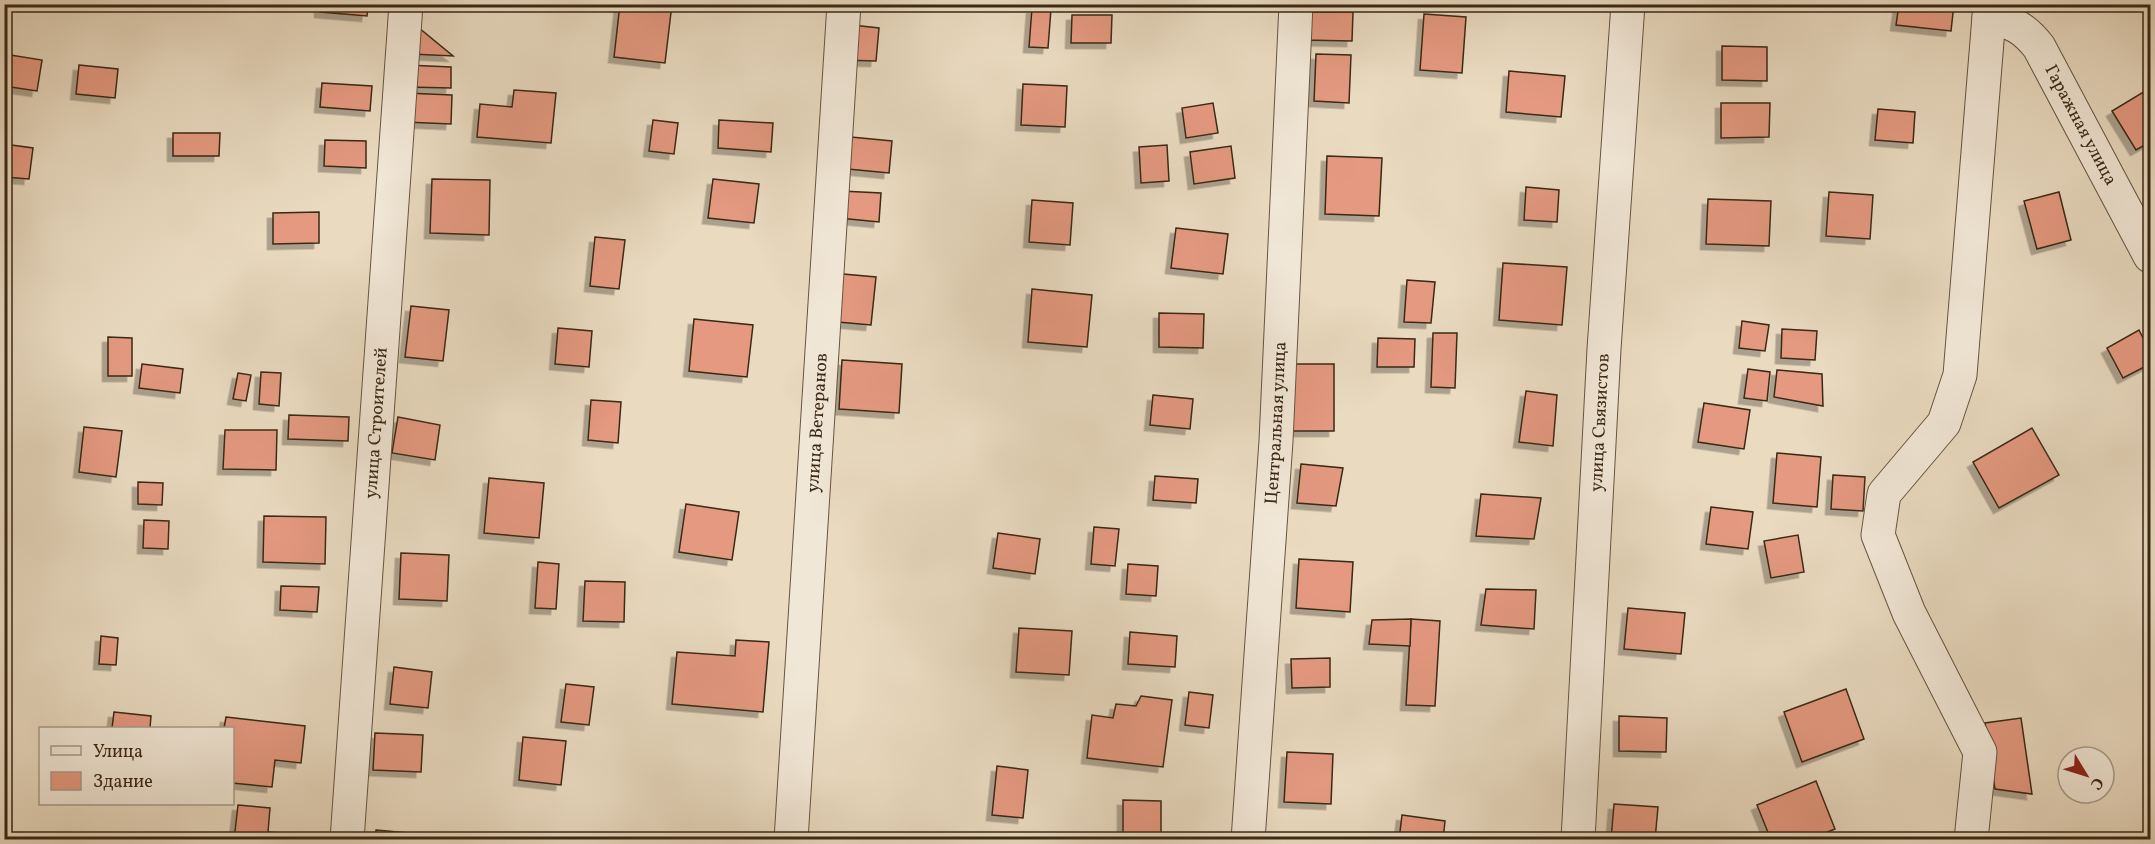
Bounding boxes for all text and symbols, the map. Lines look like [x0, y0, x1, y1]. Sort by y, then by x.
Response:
street label: Гаражная улица [2038, 60, 2123, 190]
street label: Центральная улица [1259, 341, 1293, 505]
street label: улица Строителей [359, 347, 394, 500]
street label: улица Ветеранов [801, 352, 834, 493]
street label: улица Связистов [1584, 353, 1616, 492]
legend [39, 727, 234, 805]
text: Улица [93, 740, 143, 765]
north arrow [2056, 745, 2116, 805]
text: Здание [93, 770, 153, 795]
text: С [2084, 772, 2108, 794]

